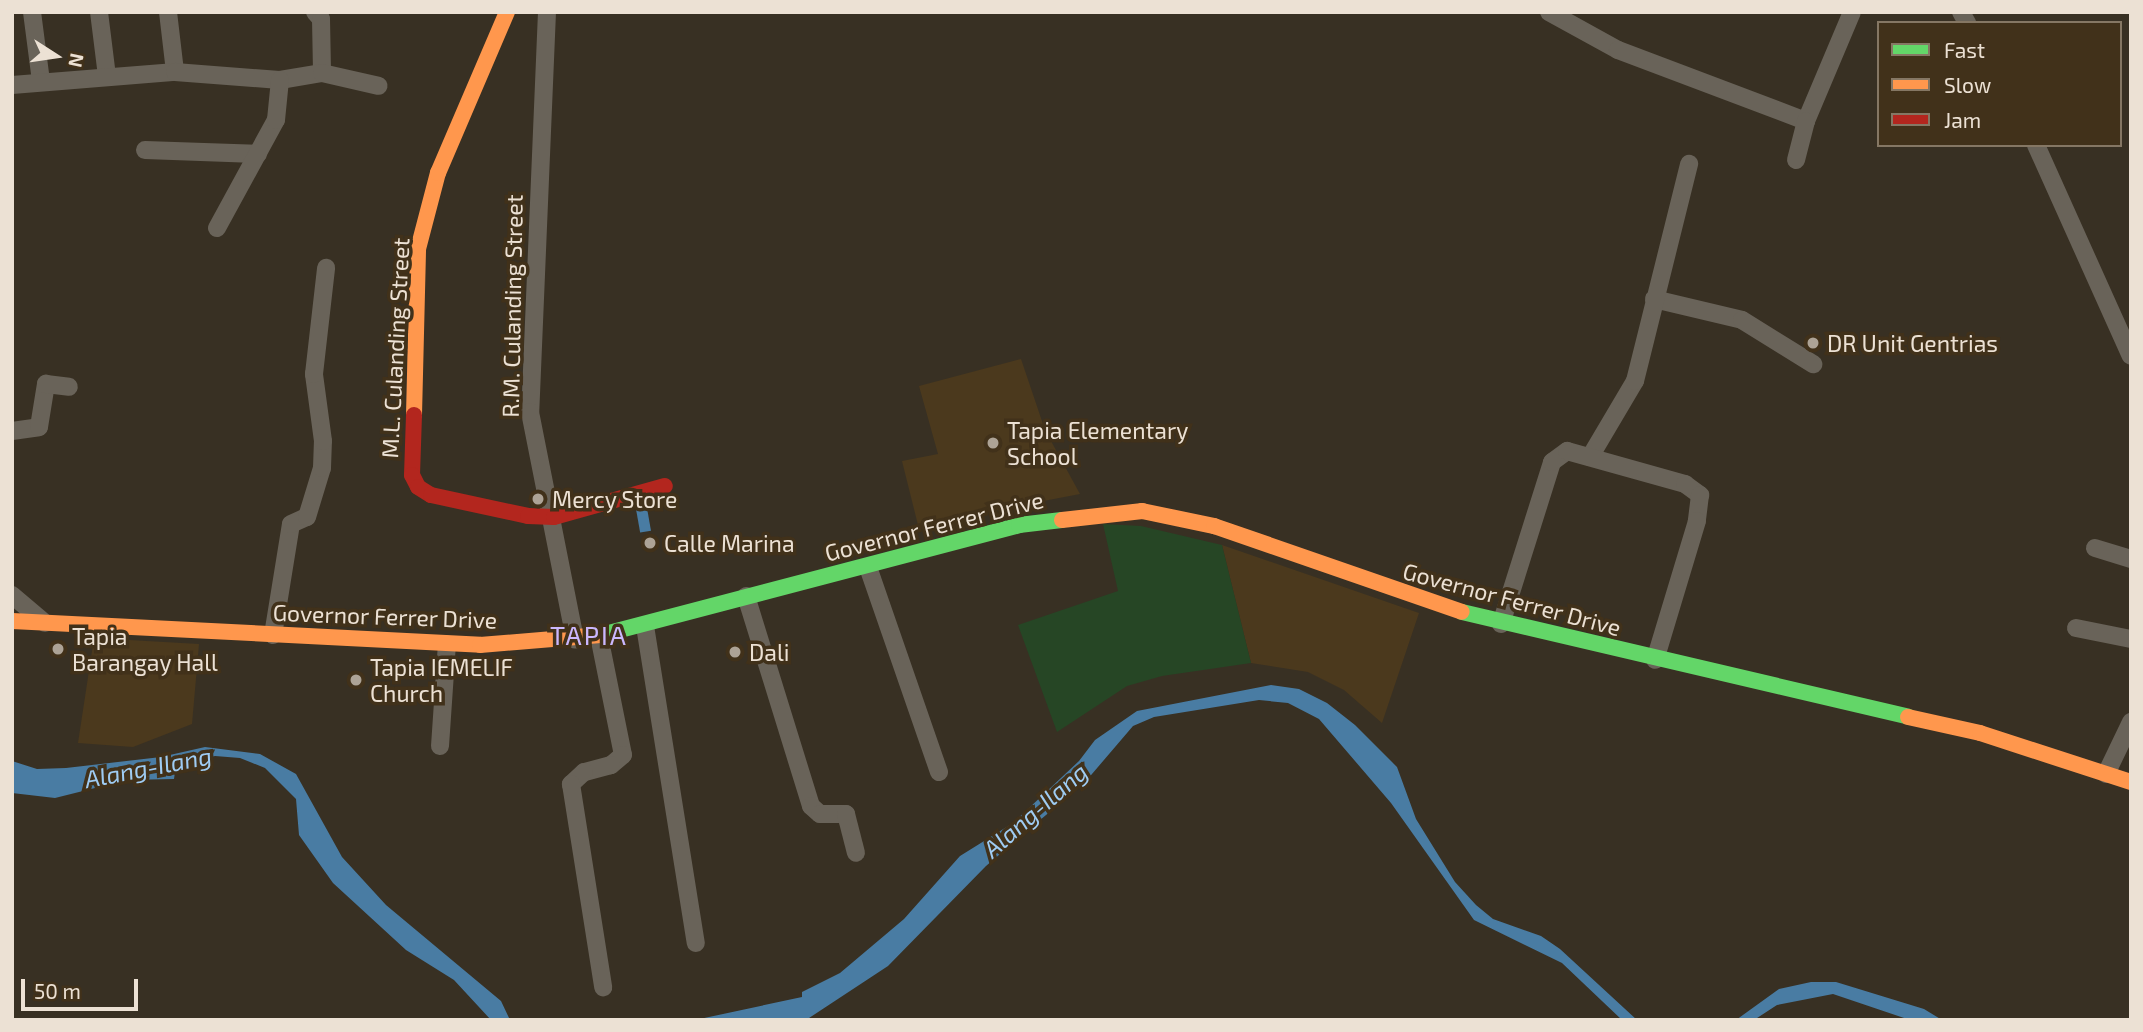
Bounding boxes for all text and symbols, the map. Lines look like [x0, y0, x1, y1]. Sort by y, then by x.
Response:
north arrow [21, 21, 91, 91]
legend [1877, 21, 2122, 147]
text: Fast [1944, 37, 1985, 62]
text: N [64, 51, 90, 70]
text: Slow [1944, 72, 1991, 97]
text: Jam [1944, 107, 1981, 132]
street label: R.M. Culanding Street [496, 194, 528, 418]
street label: M.L. Culanding Street [375, 237, 415, 459]
place label: DR Unit Gentrias [1827, 329, 1998, 357]
marker: DR Unit Gentrias [1805, 335, 1821, 351]
place label: Tapia Elementary School [1007, 416, 1188, 470]
marker: Tapia Elementary School [985, 435, 1001, 451]
place label: Mercy Store [552, 485, 678, 513]
street label: Governor Ferrer Drive [821, 485, 1047, 567]
marker: Mercy Store [530, 491, 546, 507]
place label: Calle Marina [664, 529, 795, 557]
marker: Calle Marina [642, 535, 658, 551]
street label: Governor Ferrer Drive [1399, 556, 1625, 642]
street label: Governor Ferrer Drive [272, 598, 498, 634]
district label: TAPIA [551, 619, 627, 651]
place label: Tapia Barangay Hall [72, 622, 218, 676]
place label: Dali [749, 638, 789, 666]
marker: Tapia Barangay Hall [50, 641, 66, 657]
marker: Dali [727, 644, 743, 660]
place label: Tapia IEMELIF Church [370, 653, 513, 707]
marker: Tapia IEMELIF Church [348, 672, 364, 688]
water label: Alang-Ilang [82, 741, 214, 793]
water label: Alang-Ilang [977, 757, 1093, 863]
scale bar [24, 965, 142, 1009]
text: 50 m [34, 978, 81, 1003]

